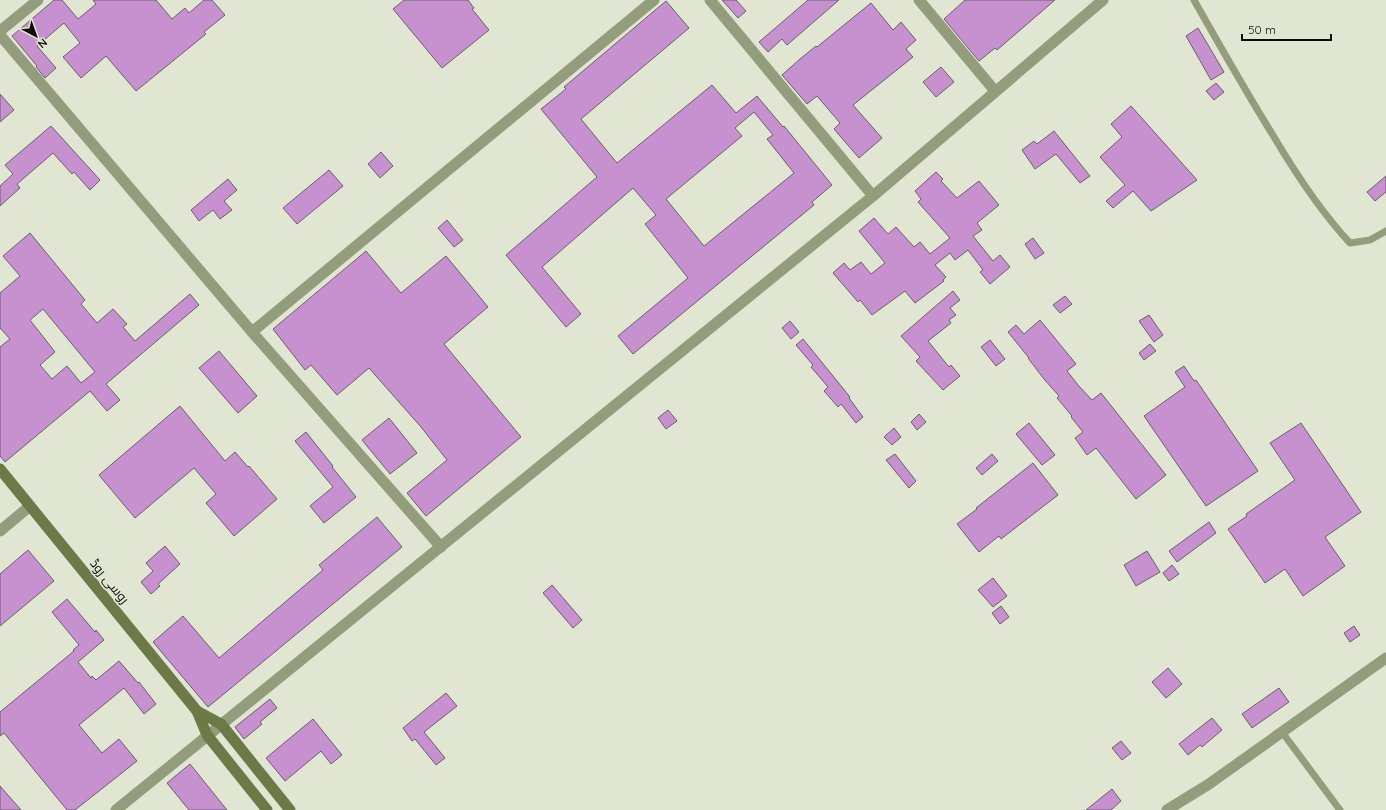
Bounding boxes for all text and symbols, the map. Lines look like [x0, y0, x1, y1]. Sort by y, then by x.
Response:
north arrow [16, 16, 56, 56]
scale bar [1242, 16, 1331, 42]
text: 50 m [1248, 22, 1276, 37]
text: N [35, 36, 50, 51]
street label: روسی روڈ [87, 555, 133, 607]

